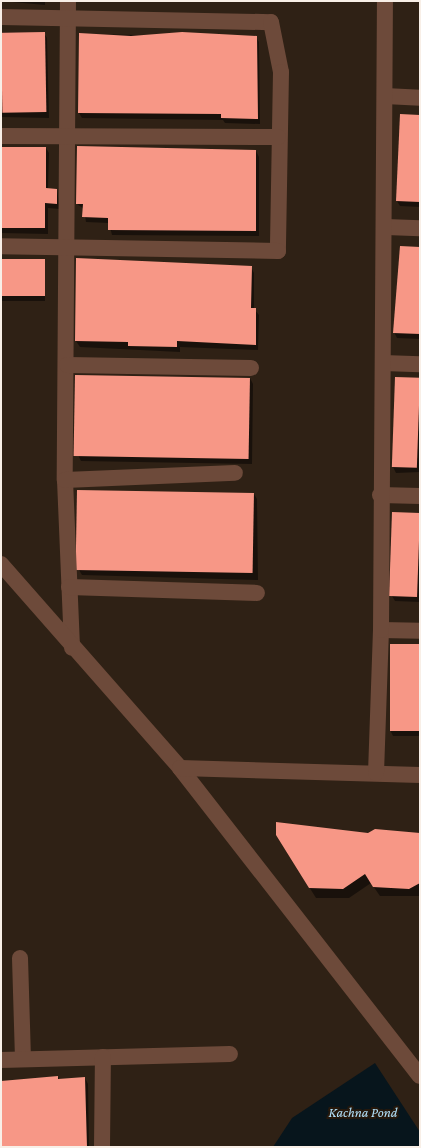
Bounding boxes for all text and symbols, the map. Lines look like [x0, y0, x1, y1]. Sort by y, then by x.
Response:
water label: Kachna Pond [329, 1104, 397, 1120]

